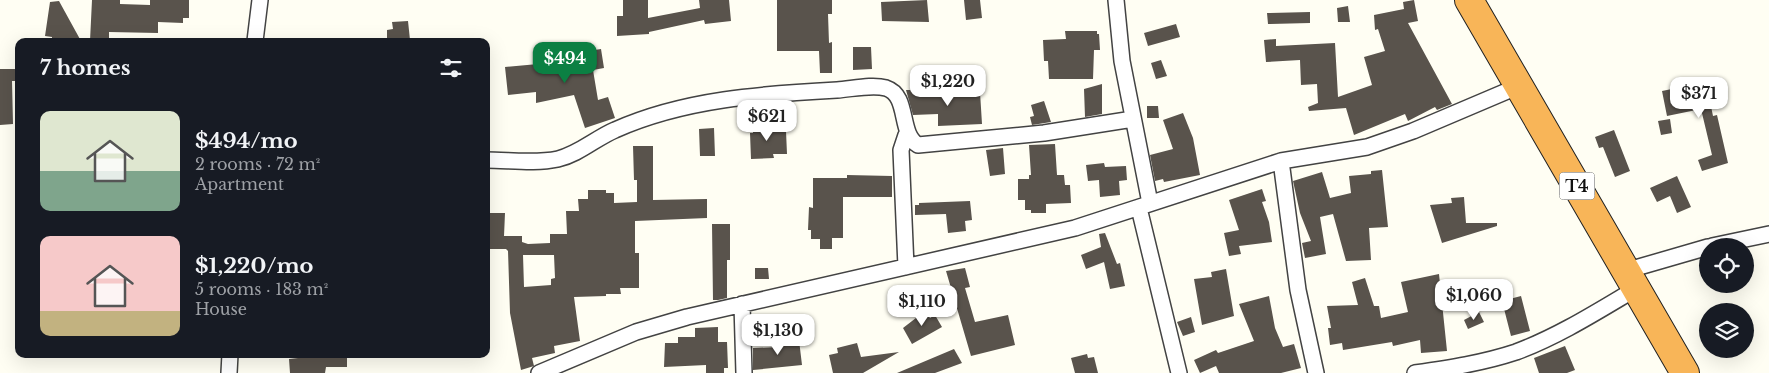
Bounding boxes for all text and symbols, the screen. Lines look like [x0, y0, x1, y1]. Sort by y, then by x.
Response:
pin: $494 [535, 42, 595, 84]
text: $494 [544, 48, 586, 68]
icon: filters [437, 54, 465, 82]
text: 7 homes [40, 55, 131, 81]
pin: $1,220 [907, 64, 989, 107]
text: $1,220 [921, 71, 975, 91]
pin: $371 [1669, 76, 1729, 119]
text: $371 [1681, 83, 1717, 103]
pin: $621 [737, 100, 797, 142]
text: $621 [748, 106, 786, 126]
text: $494/mo [195, 128, 298, 154]
icon: home [80, 131, 140, 191]
text: 2 rooms · 72 m² [195, 154, 320, 174]
road number: T4 [1560, 172, 1594, 200]
text: Apartment [195, 174, 284, 194]
map controls [1699, 238, 1754, 358]
button: locate [1699, 238, 1754, 293]
text: $1,220/mo [195, 253, 313, 279]
icon: home [80, 256, 140, 316]
pin: $1,060 [1433, 278, 1515, 321]
text: 5 rooms · 183 m² [195, 279, 328, 299]
pin: $1,110 [881, 284, 963, 327]
text: $1,060 [1446, 285, 1502, 305]
text: $1,110 [898, 291, 946, 311]
text: House [195, 299, 247, 319]
button: layers [1699, 303, 1754, 358]
pin: $1,130 [737, 314, 819, 356]
text: $1,130 [753, 320, 803, 340]

